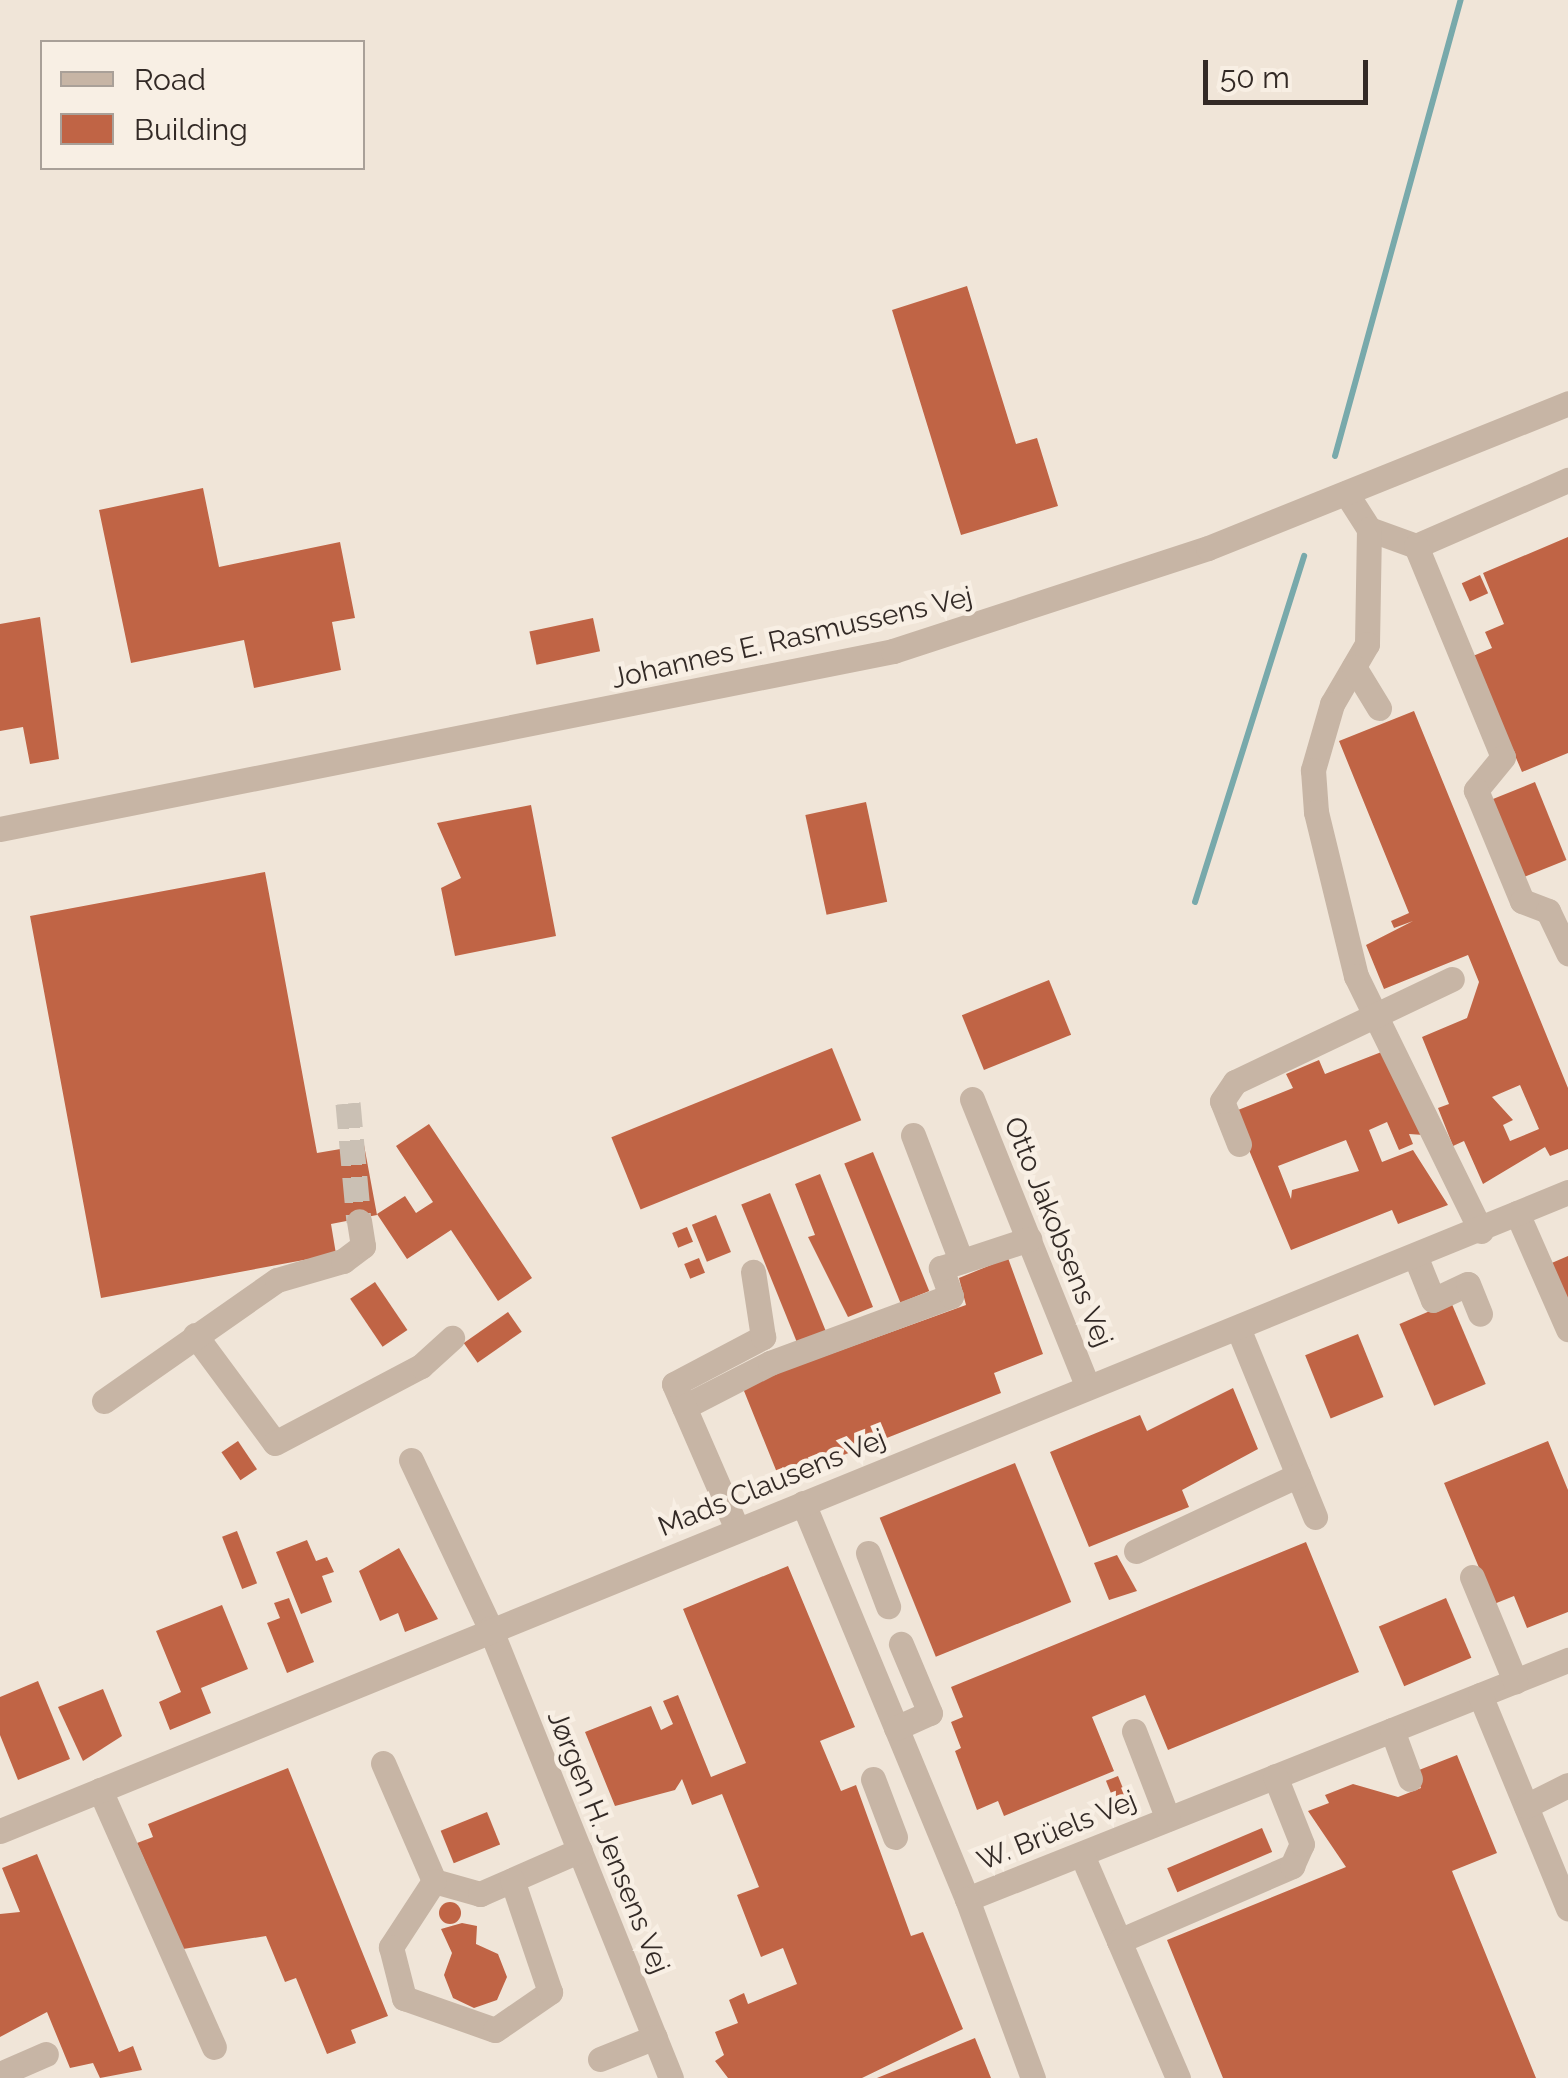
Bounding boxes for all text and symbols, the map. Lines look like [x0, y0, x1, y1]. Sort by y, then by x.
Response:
legend [40, 40, 365, 170]
scale bar [1208, 40, 1373, 102]
text: 50 m [1220, 60, 1290, 95]
text: Road [134, 62, 206, 97]
text: Building [134, 112, 248, 147]
street label: Johannes E. Rasmussens Vej [608, 580, 976, 696]
street label: Otto Jakobsens Vej [996, 1111, 1120, 1353]
street label: Mads Clausens Vej [653, 1422, 891, 1544]
street label: Jørgen H. Jensens Vej [540, 1705, 676, 1979]
street label: W. Brüels Vej [972, 1784, 1142, 1878]

